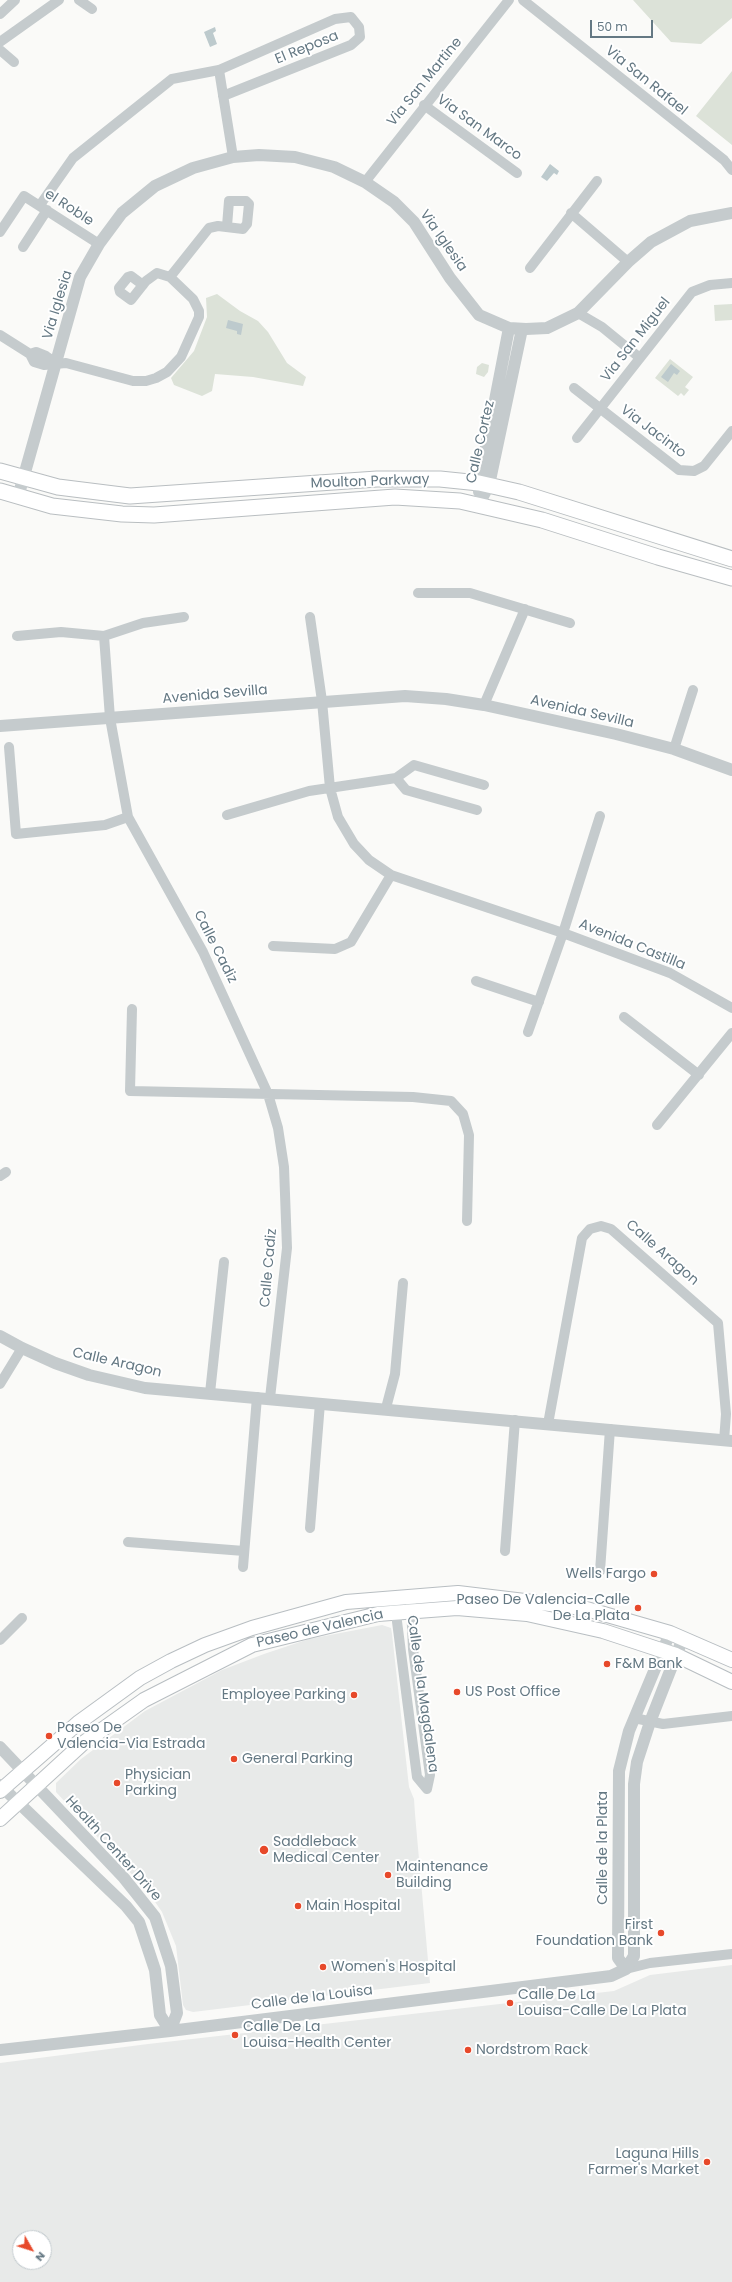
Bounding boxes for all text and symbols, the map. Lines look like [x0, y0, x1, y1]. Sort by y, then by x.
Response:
scale bar [592, 12, 655, 38]
text: 50 m [597, 18, 628, 35]
street label: El Reposa [273, 28, 341, 68]
street label: Via San Martine [384, 34, 466, 130]
street label: Via San Rafael [602, 43, 690, 119]
street label: Via San Marco [433, 92, 525, 164]
street label: el Roble [41, 186, 97, 230]
street label: Via Iglesia [416, 207, 470, 275]
street label: Via Iglesia [40, 268, 76, 342]
street label: Via San Miguel [598, 294, 674, 386]
street label: Calle Cortez [463, 399, 499, 485]
street label: Via Jacinto [617, 402, 689, 462]
street label: Moulton Parkway [310, 472, 430, 492]
street label: Avenida Sevilla [162, 682, 268, 708]
street label: Avenida Sevilla [529, 692, 635, 732]
street label: Calle Cadiz [190, 908, 240, 986]
street label: Avenida Castilla [576, 916, 688, 974]
street label: Calle Aragon [622, 1217, 702, 1289]
street label: Calle Cadiz [257, 1228, 281, 1308]
street label: Calle Aragon [71, 1345, 163, 1381]
place label: Wells Fargo [566, 1566, 646, 1582]
marker: Wells Fargo [649, 1569, 659, 1579]
place label: Paseo De Valencia-Calle De La Plata [456, 1592, 630, 1624]
marker: Paseo De Valencia-Calle De La Plata [633, 1603, 643, 1613]
street label: Paseo de Valencia [255, 1606, 385, 1652]
street label: Calle de la Magdalena [403, 1614, 441, 1774]
place label: F&M Bank [615, 1656, 682, 1672]
marker: F&M Bank [602, 1659, 612, 1669]
place label: US Post Office [465, 1684, 560, 1700]
place label: Employee Parking [222, 1687, 346, 1703]
marker: US Post Office [452, 1687, 462, 1697]
marker: Employee Parking [349, 1690, 359, 1700]
place label: Paseo De Valencia-Via Estrada [57, 1720, 205, 1752]
marker: Paseo De Valencia-Via Estrada [44, 1731, 54, 1741]
place label: General Parking [242, 1751, 353, 1767]
marker: General Parking [229, 1754, 239, 1764]
place label: Physician Parking [125, 1767, 191, 1800]
marker: Physician Parking [112, 1778, 122, 1788]
street label: Calle de la Plata [595, 1791, 611, 1905]
street label: Health Center Drive [61, 1793, 165, 1905]
place label: Saddleback Medical Center [273, 1834, 379, 1866]
marker: Saddleback Medical Center [258, 1844, 270, 1856]
place label: Maintenance Building [396, 1859, 488, 1892]
marker: Maintenance Building [383, 1870, 393, 1880]
place label: Main Hospital [306, 1898, 401, 1914]
marker: Main Hospital [293, 1901, 303, 1911]
place label: First Foundation Bank [536, 1917, 653, 1950]
marker: First Foundation Bank [656, 1928, 666, 1938]
place label: Women's Hospital [331, 1959, 456, 1975]
marker: Women's Hospital [318, 1962, 328, 1972]
street label: Calle de la Louisa [250, 1982, 374, 2014]
place label: Calle De La Louisa-Calle De La Plata [518, 1987, 687, 2020]
marker: Calle De La Louisa-Calle De La Plata [505, 1998, 515, 2008]
place label: Calle De La Louisa-Health Center [243, 2019, 391, 2052]
marker: Calle De La Louisa-Health Center [230, 2030, 240, 2040]
place label: Nordstrom Rack [476, 2042, 588, 2058]
marker: Nordstrom Rack [463, 2045, 473, 2055]
place label: Laguna Hills Farmer's Market [588, 2146, 699, 2178]
marker: Laguna Hills Farmer's Market [702, 2157, 712, 2167]
north arrow [12, 2230, 52, 2270]
text: N [32, 2249, 49, 2265]

